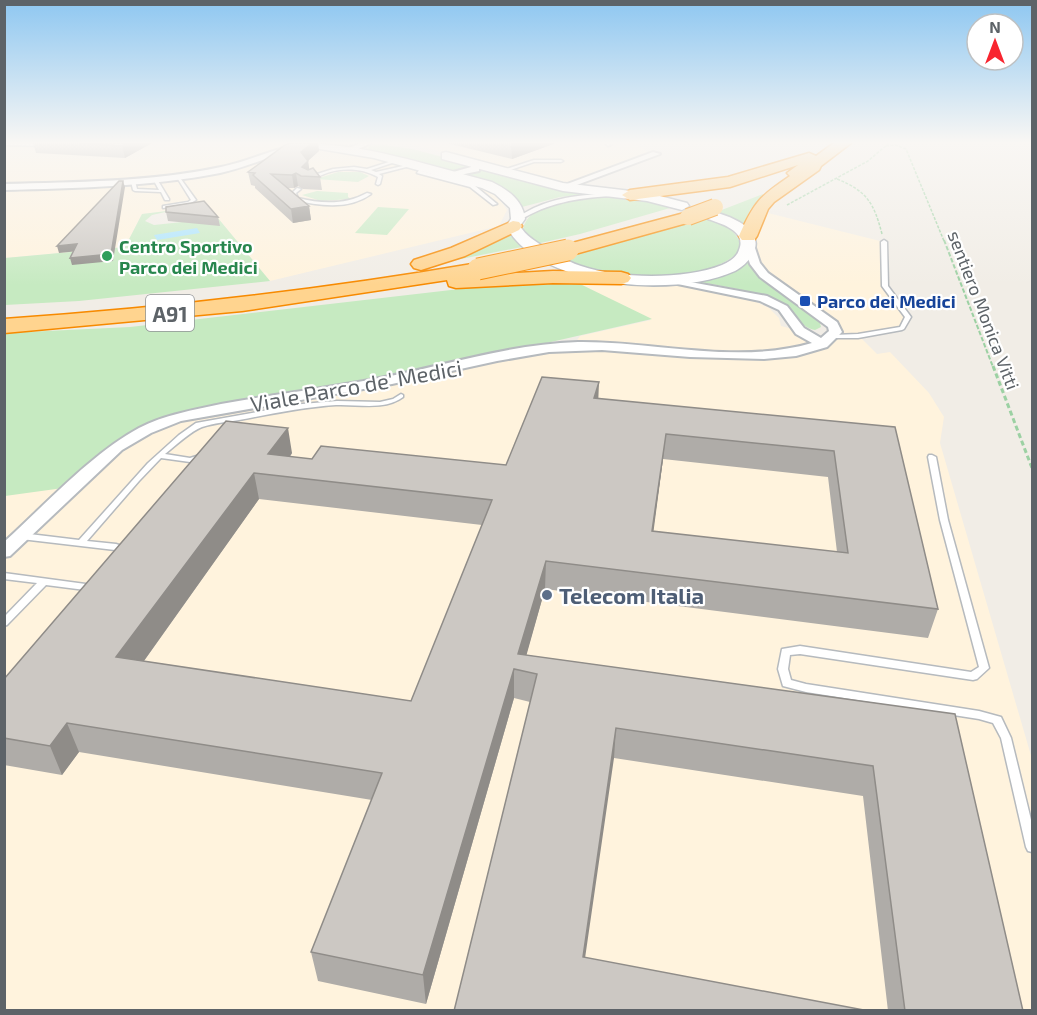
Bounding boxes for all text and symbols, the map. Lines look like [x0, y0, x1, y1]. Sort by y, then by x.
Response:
north arrow [965, 12, 1025, 72]
text: N [989, 17, 1001, 36]
street label: sentiero Monica Vitti [944, 228, 1024, 392]
place label: Centro Sportivo Parco dei Medici [119, 235, 258, 278]
marker: Centro Sportivo Parco dei Medici [100, 249, 114, 263]
place label: Parco dei Medici [817, 290, 956, 312]
marker: Parco dei Medici [798, 294, 812, 308]
road number: A91 [146, 295, 194, 331]
street label: Viale Parco de' Medici [248, 354, 464, 416]
place label: Telecom Italia [559, 582, 704, 608]
marker: Telecom Italia [540, 588, 554, 602]

